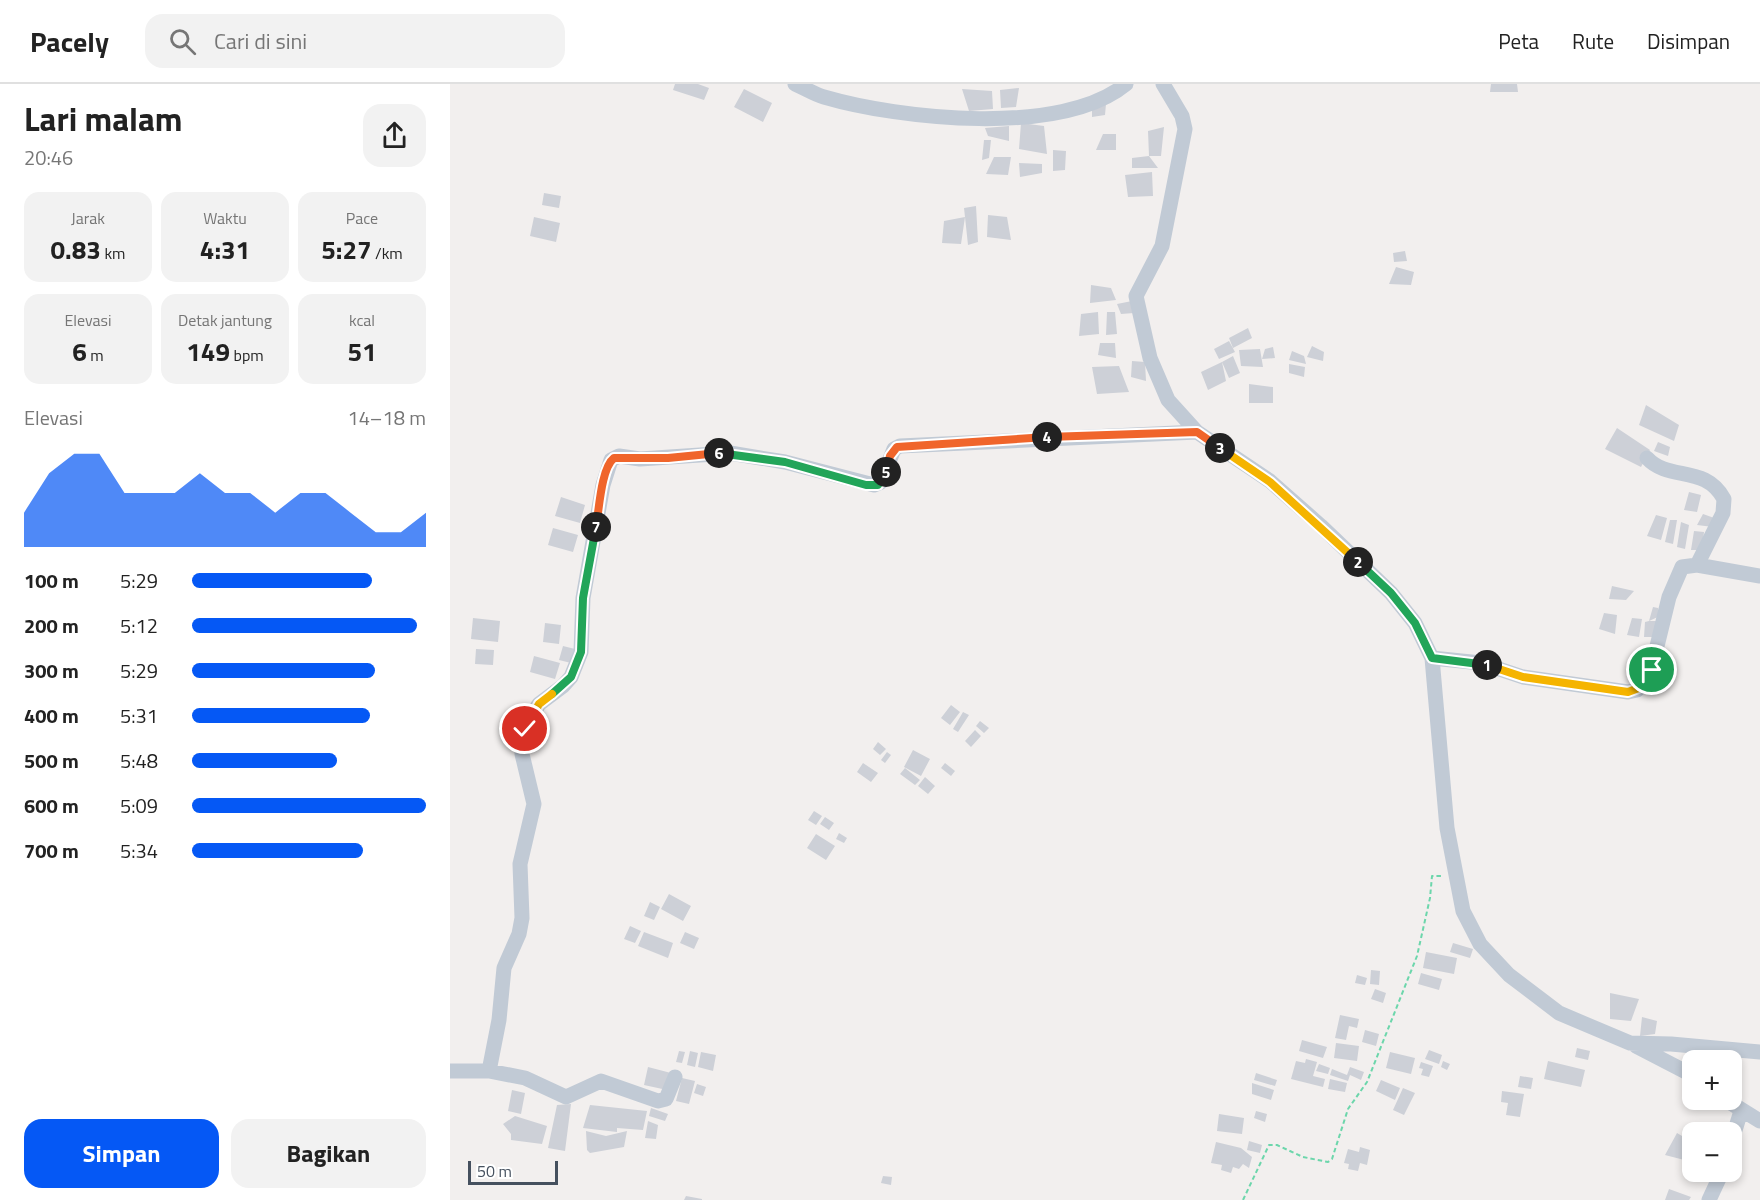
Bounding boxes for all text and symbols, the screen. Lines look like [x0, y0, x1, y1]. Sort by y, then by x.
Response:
search box [145, 14, 565, 68]
text: Pacely [30, 20, 109, 63]
text: Cari di sini [214, 24, 307, 58]
icon: search [166, 25, 199, 58]
text: Peta [1498, 25, 1539, 57]
text: Rute [1572, 25, 1614, 57]
text: Disimpan [1647, 25, 1730, 57]
text: Lari malam [24, 94, 183, 144]
button: share [363, 104, 426, 167]
text: 20:46 [24, 142, 73, 173]
text: Jarak [71, 206, 105, 230]
text: Waktu [203, 206, 247, 230]
text: Pace [346, 206, 378, 230]
text: 0.83 [51, 230, 101, 269]
text: 4:31 [200, 230, 250, 269]
text: 5:27 [321, 230, 372, 269]
text: km [101, 241, 125, 265]
text: /km [372, 241, 403, 265]
text: Elevasi [64, 308, 112, 332]
text: Detak jantung [178, 308, 272, 332]
text: kcal [349, 308, 375, 332]
text: 6 [72, 332, 87, 371]
text: 149 [186, 332, 230, 371]
text: 51 [347, 332, 377, 371]
text: m [87, 343, 104, 367]
text: bpm [230, 343, 264, 367]
text: Elevasi [24, 402, 83, 433]
text: 14–18 m [347, 402, 426, 433]
pin: 4 [1032, 422, 1062, 452]
text: 4 [1043, 425, 1051, 449]
pin: 3 [1205, 433, 1235, 463]
text: 3 [1216, 436, 1224, 460]
pin: 6 [704, 438, 734, 468]
text: 6 [715, 441, 723, 465]
pin: 5 [871, 457, 901, 487]
text: 5 [882, 460, 890, 484]
pin: 7 [581, 512, 611, 542]
text: 7 [592, 515, 600, 539]
pin: 2 [1343, 547, 1373, 577]
text: 2 [1354, 550, 1362, 574]
text: 100 m [24, 565, 79, 596]
text: 5:29 [120, 565, 158, 596]
text: 200 m [24, 610, 79, 641]
text: 5:12 [120, 610, 158, 641]
pin [1626, 644, 1677, 695]
pin: 1 [1472, 650, 1502, 680]
text: 1 [1483, 653, 1491, 677]
icon: arrive [1635, 653, 1668, 686]
text: 300 m [24, 655, 79, 686]
text: 5:29 [120, 655, 158, 686]
text: 400 m [24, 700, 79, 731]
text: 5:31 [120, 700, 158, 731]
pin [499, 703, 550, 754]
icon: check [508, 712, 541, 745]
text: 500 m [24, 745, 79, 776]
text: 5:48 [120, 745, 158, 776]
text: 600 m [24, 790, 79, 821]
text: 5:09 [120, 790, 158, 821]
text: 700 m [24, 835, 79, 866]
text: 5:34 [120, 835, 158, 866]
map controls [1682, 1050, 1742, 1182]
button: + [1682, 1050, 1742, 1110]
button: Simpan [24, 1119, 219, 1188]
button: Bagikan [231, 1119, 426, 1188]
button: − [1682, 1122, 1742, 1182]
scale bar [468, 1158, 558, 1186]
text: 50 m [477, 1159, 512, 1183]

